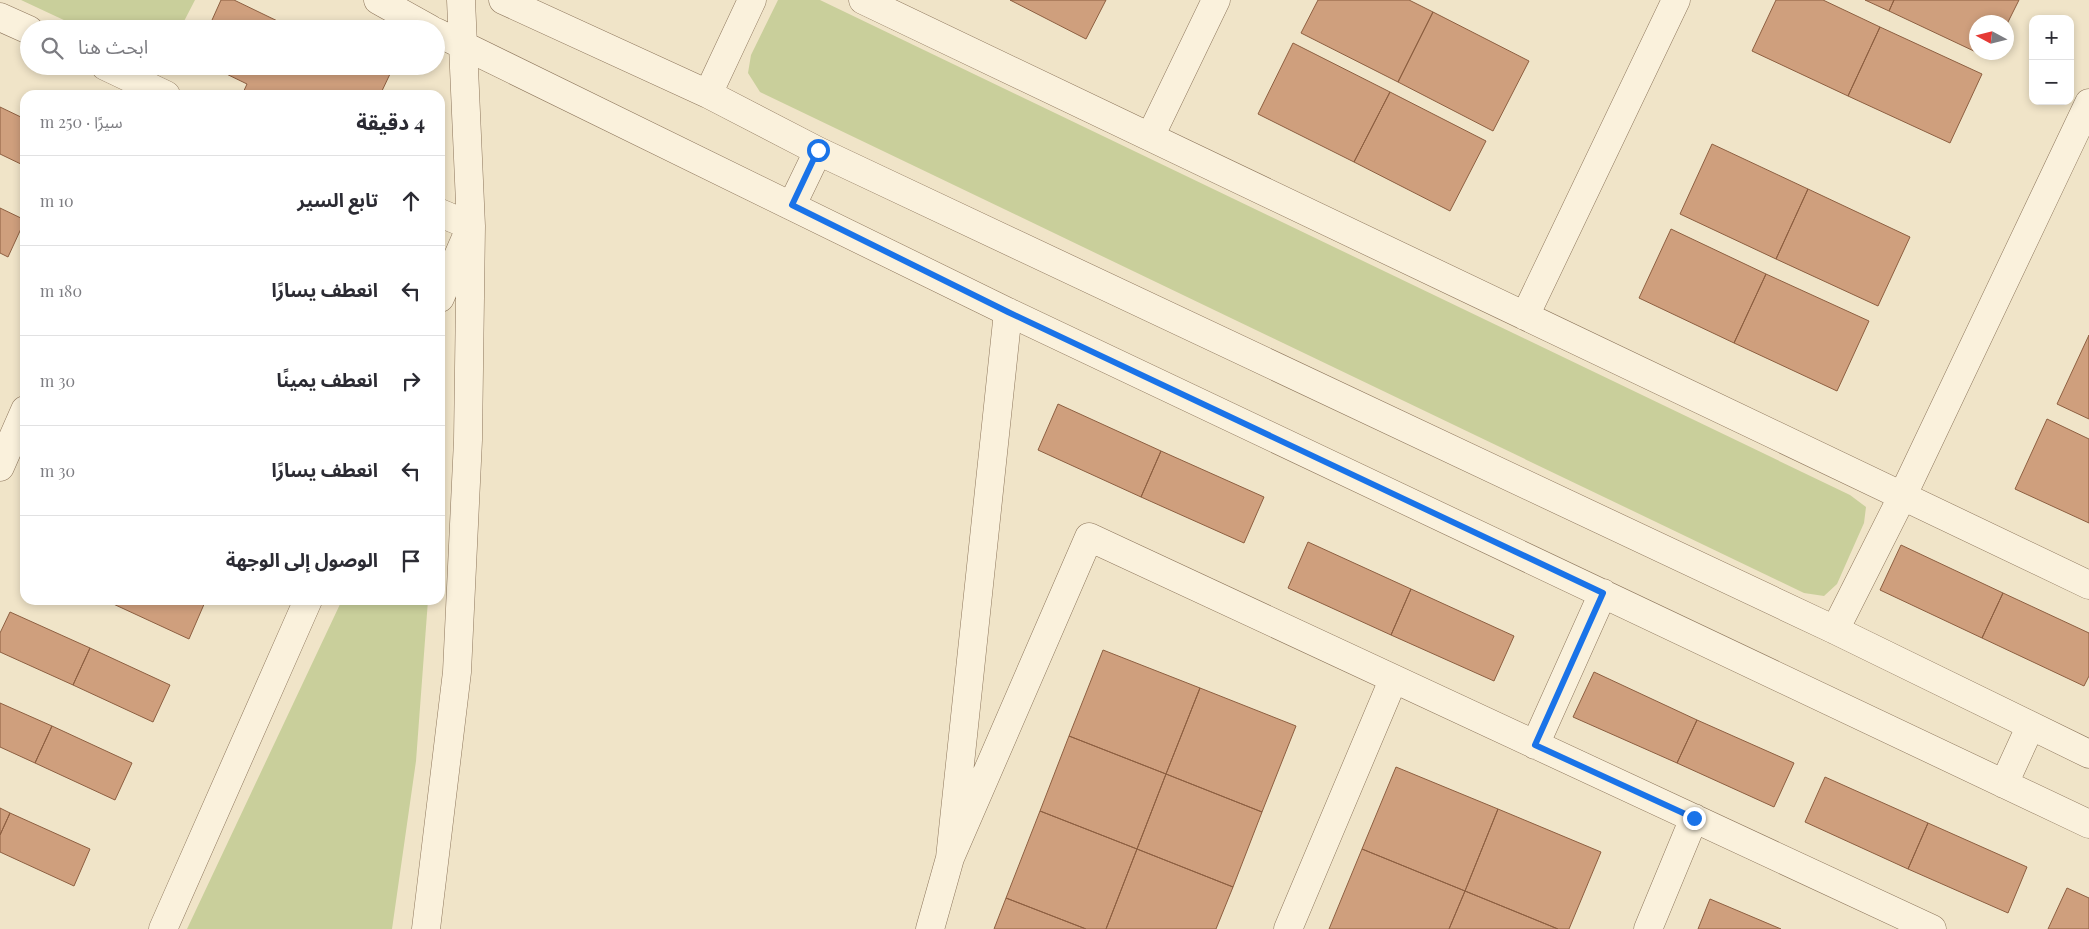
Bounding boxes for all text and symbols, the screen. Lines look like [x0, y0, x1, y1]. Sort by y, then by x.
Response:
north arrow [1969, 15, 2014, 60]
map controls [2029, 15, 2074, 105]
button: + [2029, 15, 2074, 60]
search box [20, 20, 445, 75]
text: ابحث هنا [78, 33, 148, 59]
icon: search [38, 34, 66, 62]
button: − [2029, 60, 2074, 105]
text: 4 دقيقة [356, 107, 425, 135]
text: سيرًا · 250 m [40, 111, 123, 132]
route start [807, 139, 830, 162]
text: تابع السير [297, 186, 378, 212]
icon: ahead [397, 187, 425, 215]
text: 10 m [40, 190, 74, 211]
text: انعطف يسارًا [272, 276, 378, 302]
icon: left [397, 277, 425, 305]
text: 180 m [40, 280, 82, 301]
text: انعطف يمينًا [276, 366, 378, 392]
icon: right [397, 367, 425, 395]
text: 30 m [40, 370, 75, 391]
text: انعطف يسارًا [272, 456, 378, 482]
icon: left [397, 457, 425, 485]
text: 30 m [40, 460, 75, 481]
text: الوصول إلى الوجهة [226, 546, 378, 572]
icon: arrive [397, 547, 425, 575]
route end [1683, 807, 1706, 830]

